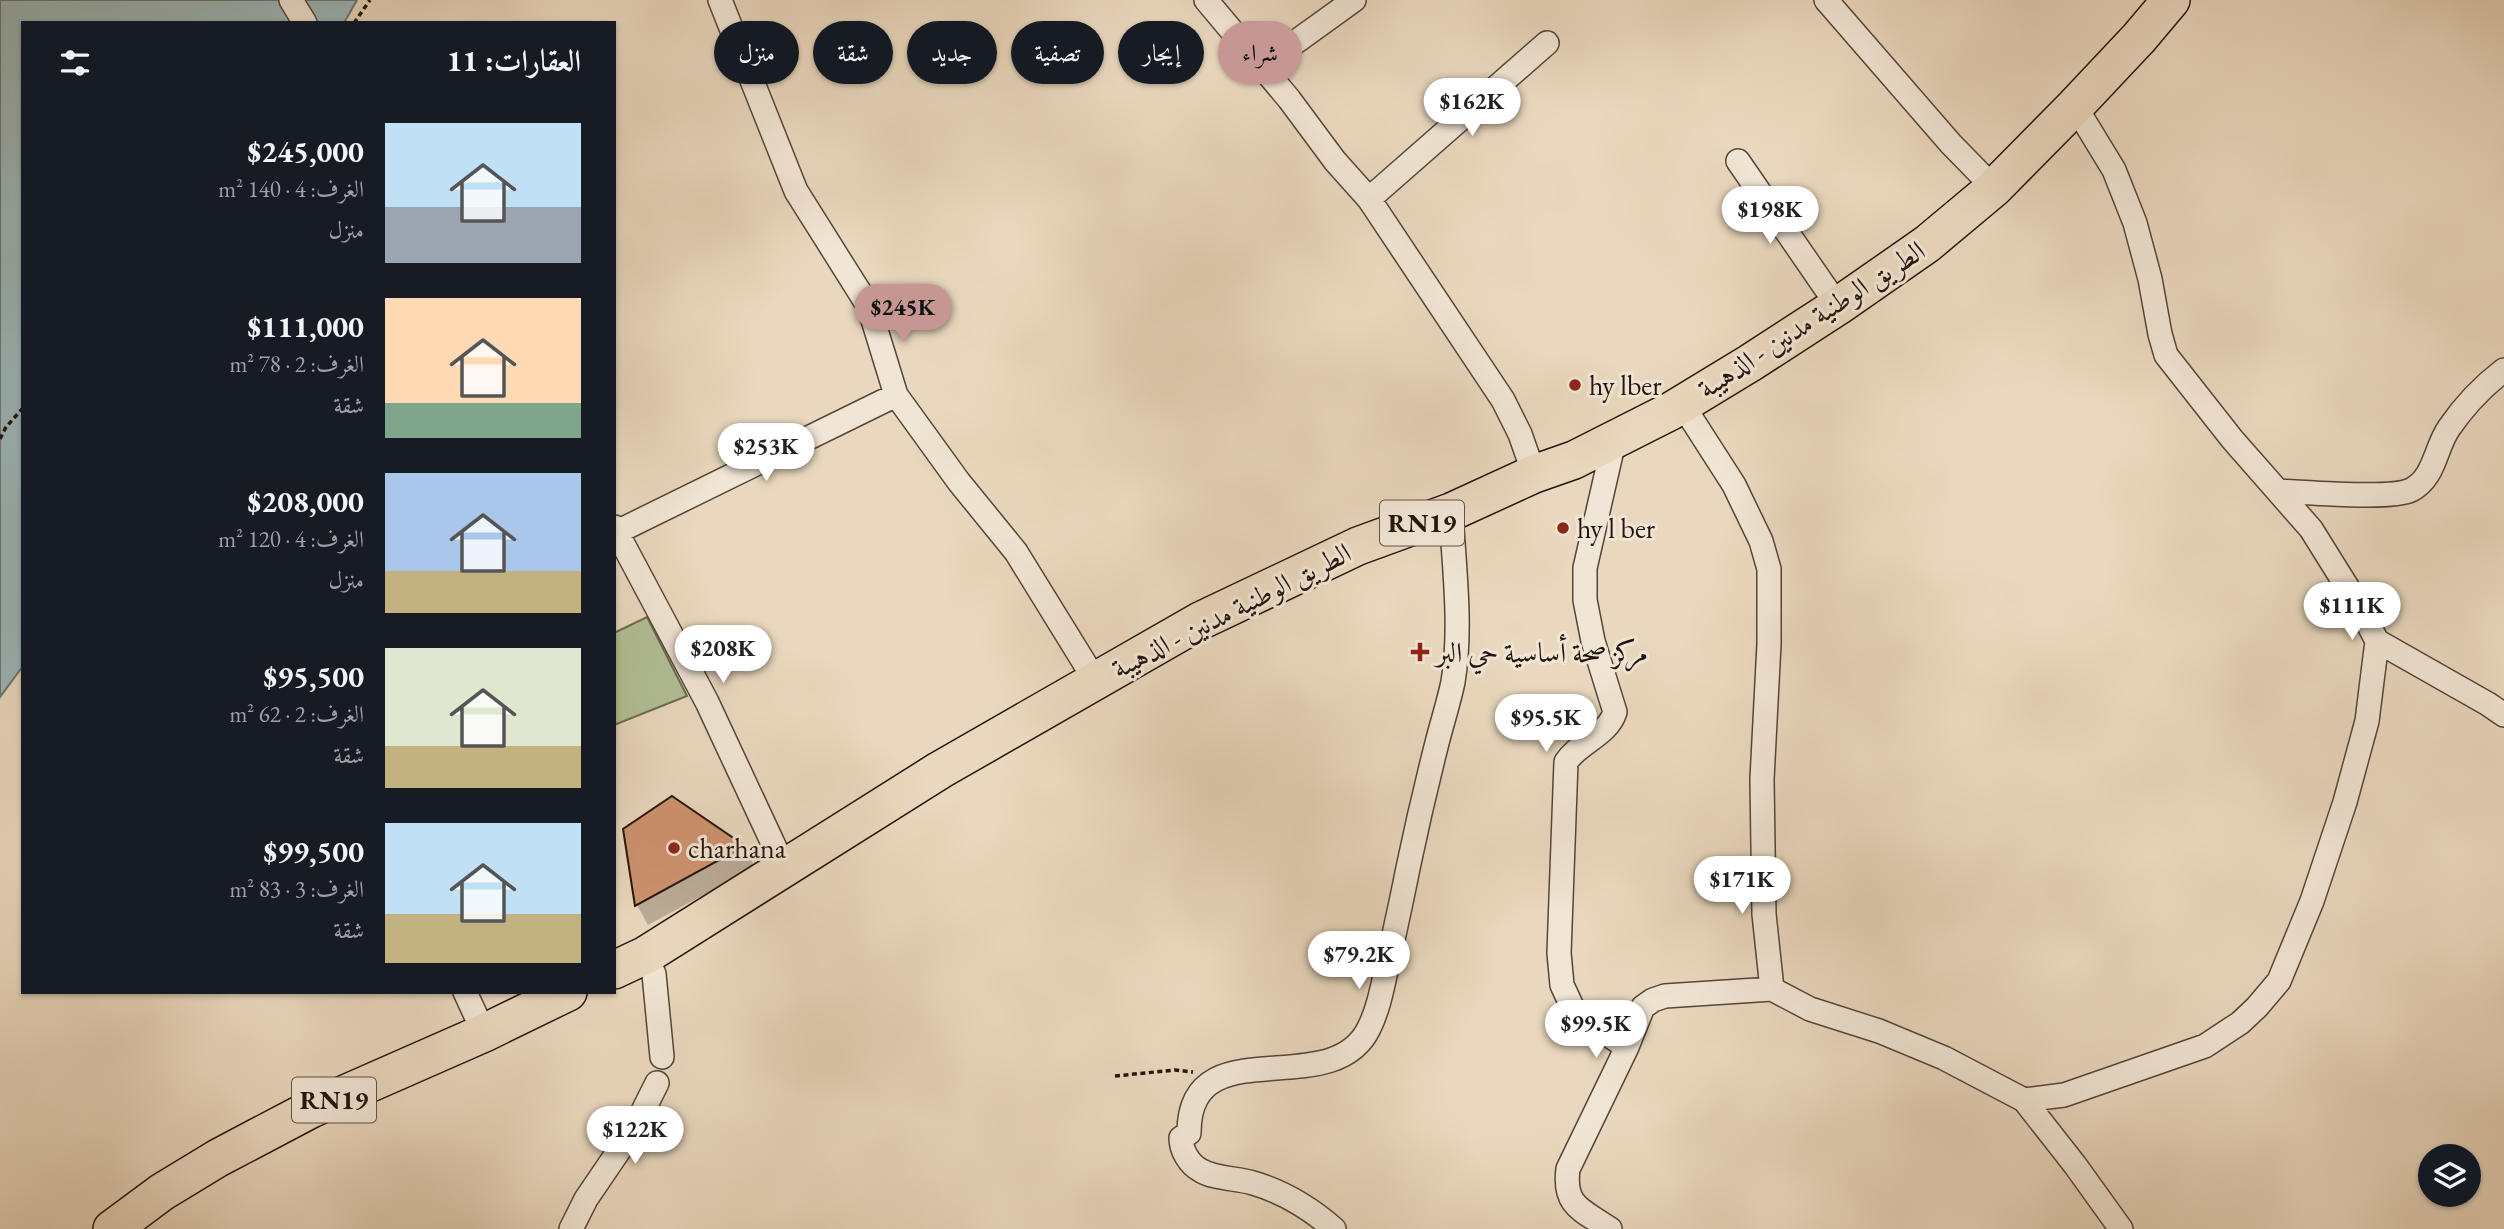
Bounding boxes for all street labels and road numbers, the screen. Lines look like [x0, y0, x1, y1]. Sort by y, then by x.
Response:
street label: الطريق الوطنية مدنين - الذهيبة [1691, 232, 1931, 406]
road number: RN19 [1380, 500, 1464, 545]
street label: الطريق الوطنية مدنين - الذهيبة [1105, 534, 1357, 686]
road number: RN19 [292, 1078, 376, 1122]

